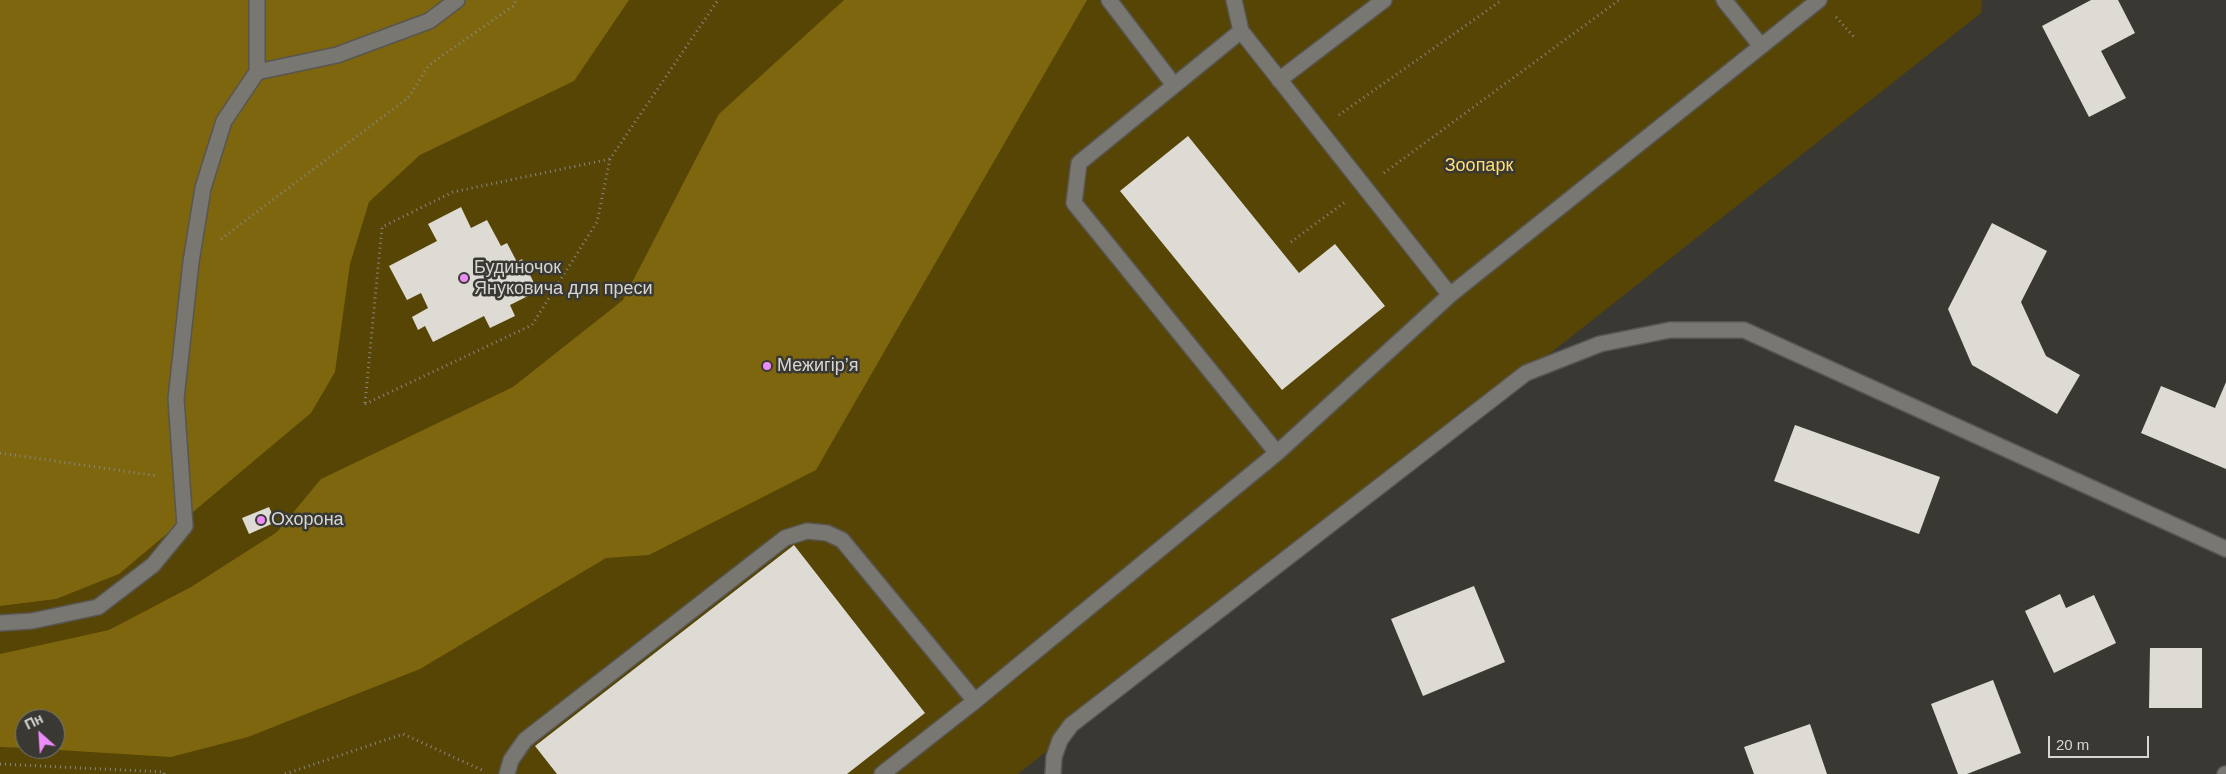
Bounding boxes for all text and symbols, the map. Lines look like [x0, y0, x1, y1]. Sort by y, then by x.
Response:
park label: Зоопарк [1445, 155, 1513, 177]
place label: Будиночок Януковича для преси [474, 257, 653, 300]
marker: Будиночок Януковича для преси [458, 272, 470, 284]
place label: Межигір’я [777, 355, 858, 377]
marker: Межигір’я [761, 360, 773, 372]
place label: Охорона [271, 509, 344, 531]
marker: Охорона [255, 514, 267, 526]
north arrow [15, 709, 65, 759]
text: Пн [22, 710, 46, 733]
scale bar [2051, 726, 2152, 758]
text: 20 m [2056, 736, 2089, 753]

